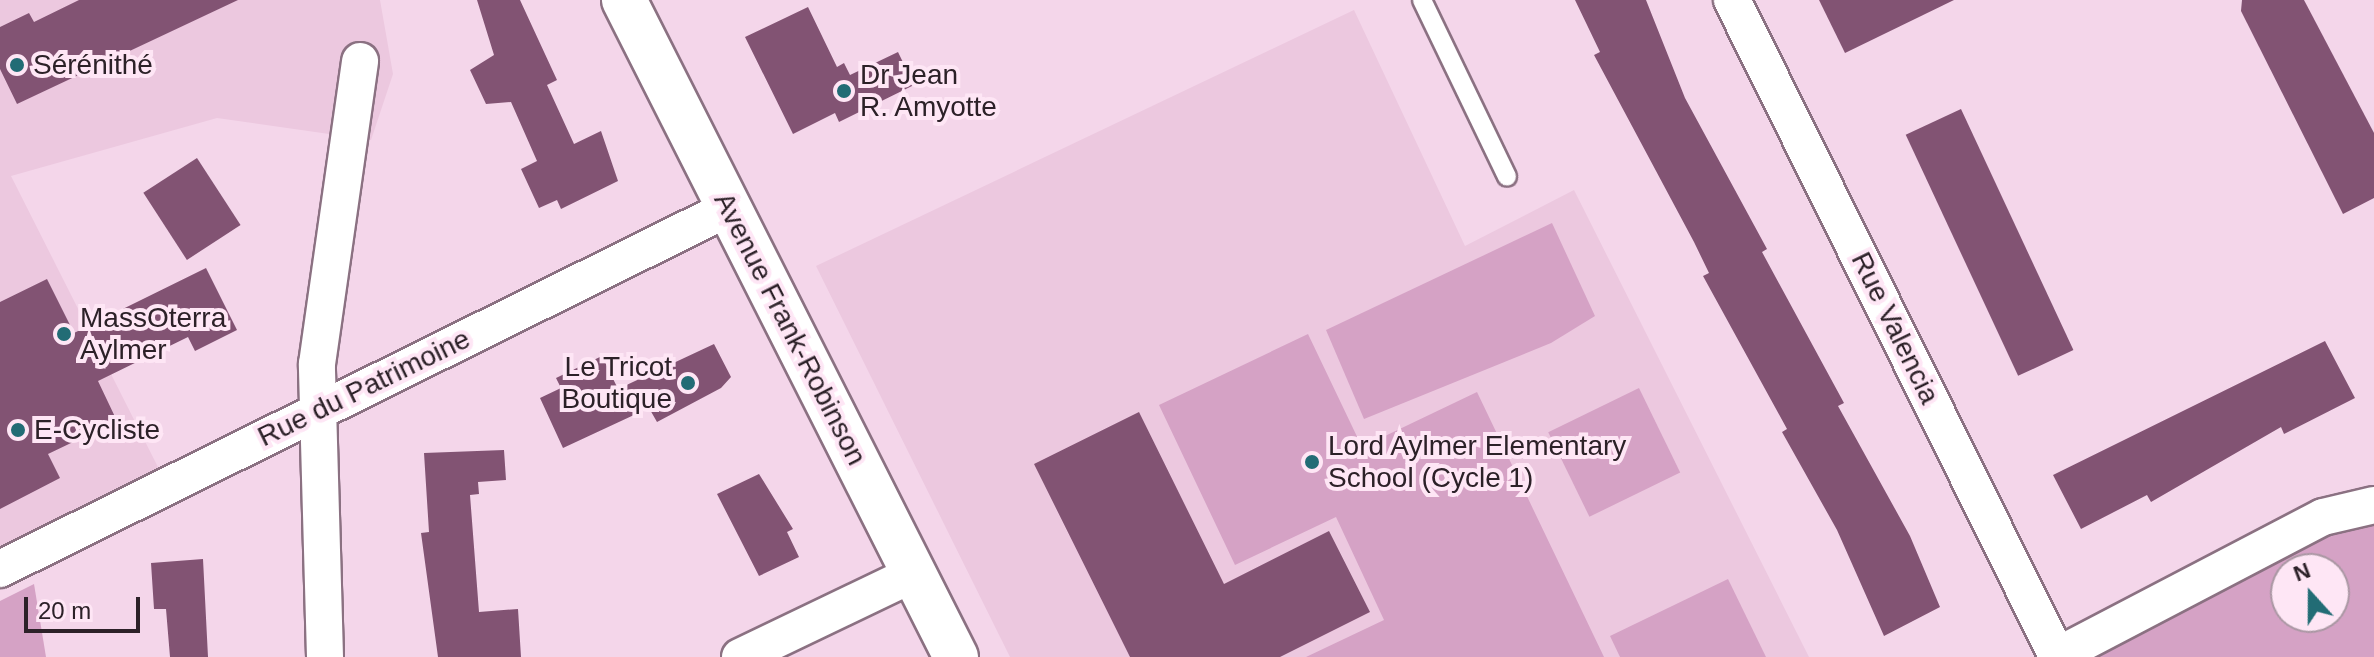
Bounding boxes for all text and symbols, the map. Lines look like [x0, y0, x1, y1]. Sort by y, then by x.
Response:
place label: Sérénithé [33, 48, 153, 82]
marker: Sérénithé [8, 56, 26, 74]
place label: Dr Jean R. Amyotte [860, 58, 998, 124]
marker: Dr Jean R. Amyotte [835, 82, 853, 100]
street label: Avenue Frank-Robinson [707, 187, 873, 471]
street label: Rue Valencia [1844, 247, 1946, 409]
place label: MassOterra Aylmer [80, 301, 226, 367]
street label: Rue du Patrimoine [252, 322, 476, 454]
marker: MassOterra Aylmer [55, 325, 73, 343]
place label: Le Tricot Boutique [561, 350, 672, 416]
marker: Le Tricot Boutique [679, 374, 697, 392]
place label: E-Cycliste [34, 413, 160, 447]
marker: E-Cycliste [9, 421, 27, 439]
place label: Lord Aylmer Elementary School (Cycle 1) [1328, 429, 1628, 495]
marker: Lord Aylmer Elementary School (Cycle 1) [1303, 453, 1321, 471]
north arrow [2270, 553, 2350, 633]
text: N [2290, 557, 2314, 587]
scale bar [28, 581, 144, 631]
text: 20 m [38, 597, 91, 624]

